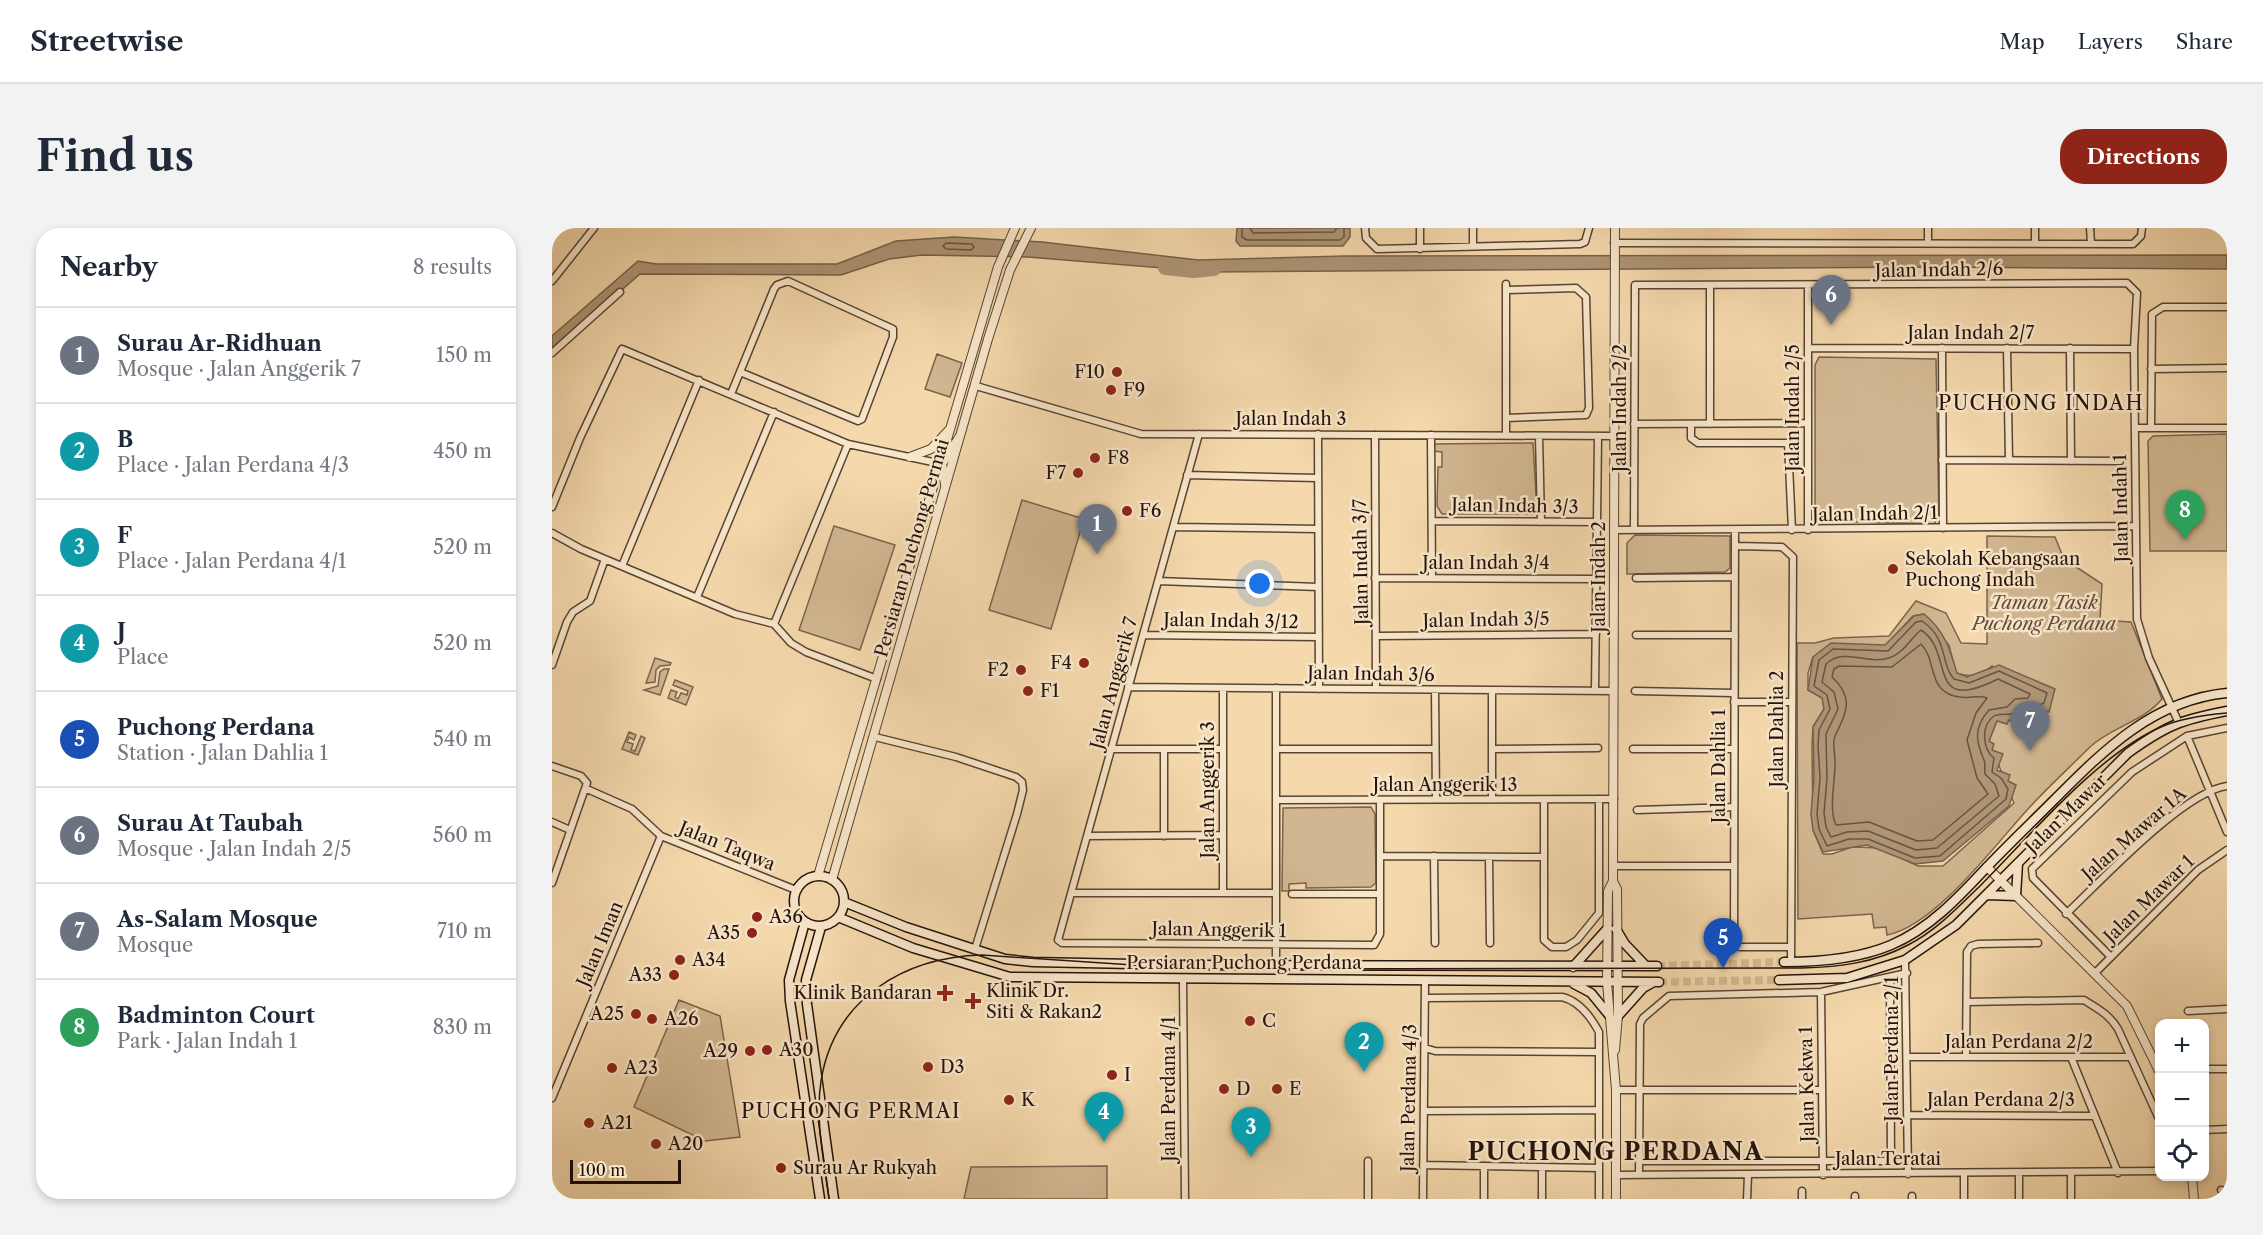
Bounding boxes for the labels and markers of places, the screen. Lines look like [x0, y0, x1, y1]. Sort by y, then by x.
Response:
pin: 6 [1812, 276, 1850, 325]
place label: F10 [1074, 361, 1105, 383]
marker: F10 [1110, 365, 1124, 379]
place label: F9 [1123, 379, 1145, 401]
marker: F9 [1104, 383, 1118, 397]
place label: F8 [1107, 447, 1129, 469]
marker: F8 [1088, 451, 1102, 465]
place label: F7 [1045, 462, 1066, 484]
marker: F7 [1071, 466, 1085, 480]
pin: 8 [2166, 490, 2204, 540]
place label: F6 [1139, 500, 1161, 522]
pin: 1 [1078, 504, 1116, 554]
marker: F6 [1120, 504, 1134, 518]
place label: Sekolah Kebangsaan Puchong Indah [1905, 548, 2080, 591]
marker: Sekolah Kebangsaan Puchong Indah [1886, 562, 1900, 576]
place label: F4 [1050, 652, 1072, 674]
marker: F4 [1077, 656, 1091, 670]
place label: F2 [987, 659, 1009, 681]
marker: F2 [1014, 663, 1028, 677]
place label: F1 [1040, 680, 1060, 702]
marker: F1 [1021, 684, 1035, 698]
pin: 7 [2010, 702, 2050, 751]
place label: A36 [768, 906, 803, 928]
marker: A36 [750, 910, 764, 924]
pin: 5 [1704, 918, 1742, 968]
place label: A35 [706, 922, 740, 944]
marker: A35 [745, 926, 759, 940]
place label: A34 [691, 949, 726, 971]
marker: A34 [673, 953, 687, 967]
place label: A33 [628, 964, 662, 986]
marker: A33 [667, 968, 681, 982]
place label: Klinik Dr. Siti & Rakan2 [986, 980, 1102, 1023]
place label: Klinik Bandaran [794, 982, 932, 1004]
marker: Klinik Bandaran [936, 984, 954, 1002]
marker: Klinik Dr. Siti & Rakan2 [964, 992, 982, 1010]
place label: A25 [589, 1003, 624, 1025]
marker: A25 [629, 1007, 643, 1021]
place label: A26 [663, 1008, 699, 1030]
place label: C [1262, 1010, 1276, 1032]
marker: A26 [645, 1012, 659, 1026]
marker: C [1243, 1014, 1257, 1028]
pin: 2 [1344, 1022, 1384, 1072]
place label: A30 [778, 1039, 814, 1061]
place label: A29 [702, 1040, 738, 1062]
marker: A30 [760, 1043, 774, 1057]
marker: A29 [743, 1044, 757, 1058]
place label: D3 [940, 1056, 965, 1078]
place label: A23 [623, 1057, 658, 1079]
marker: D3 [921, 1060, 935, 1074]
marker: A23 [605, 1061, 619, 1075]
place label: I [1124, 1064, 1131, 1086]
marker: I [1105, 1068, 1119, 1082]
place label: D [1236, 1078, 1251, 1100]
place label: E [1289, 1078, 1301, 1100]
marker: D [1217, 1082, 1231, 1096]
marker: E [1270, 1082, 1284, 1096]
place label: K [1021, 1089, 1036, 1111]
pin: 4 [1084, 1092, 1124, 1142]
marker: K [1002, 1093, 1016, 1107]
pin: 3 [1232, 1108, 1270, 1157]
place label: A21 [600, 1112, 633, 1134]
marker: A21 [582, 1116, 596, 1130]
place label: A20 [667, 1133, 704, 1155]
marker: A20 [649, 1137, 663, 1151]
place label: Surau Ar Rukyah [793, 1157, 937, 1179]
marker: Surau Ar Rukyah [774, 1161, 788, 1175]

